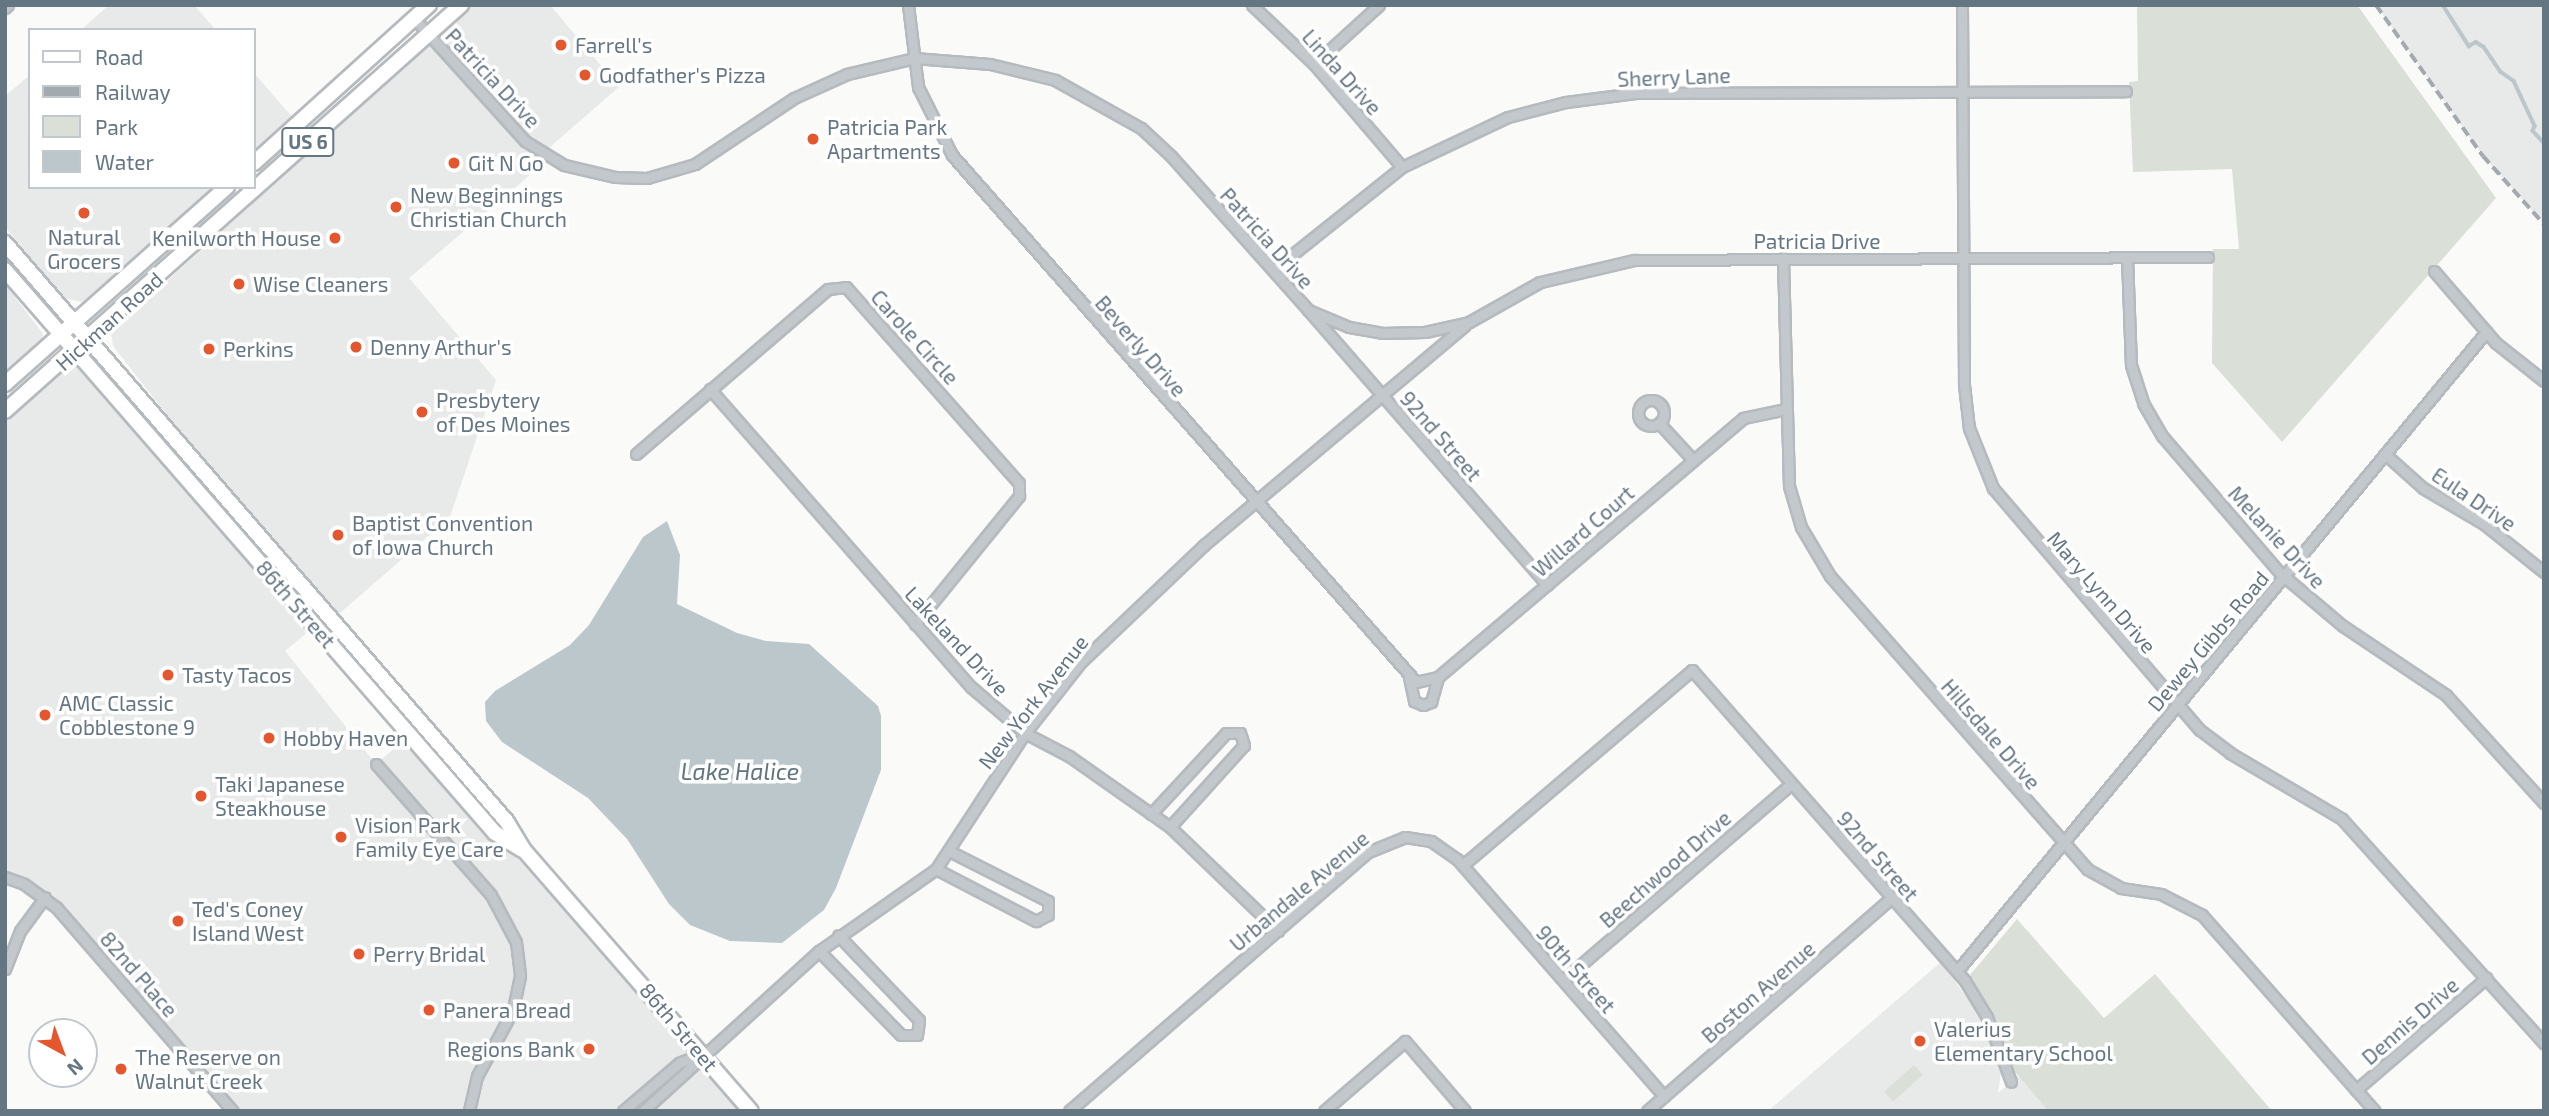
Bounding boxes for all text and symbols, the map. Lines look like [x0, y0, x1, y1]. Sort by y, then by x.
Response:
street label: Patricia Drive [440, 23, 546, 133]
street label: Linda Drive [1297, 24, 1387, 120]
legend [28, 28, 256, 189]
place label: Farrell's [575, 32, 652, 58]
marker: Farrell's [553, 37, 569, 53]
text: Road [95, 44, 143, 69]
place label: Godfather's Pizza [599, 62, 766, 88]
street label: Sherry Lane [1617, 62, 1731, 92]
marker: Godfather's Pizza [577, 67, 593, 83]
text: Railway [95, 79, 171, 104]
text: Park [95, 114, 138, 139]
place label: Patricia Park Apartments [827, 114, 947, 164]
road number: US 6 [280, 126, 336, 158]
marker: Patricia Park Apartments [805, 131, 821, 147]
text: Water [95, 149, 154, 174]
place label: Git N Go [468, 150, 544, 176]
marker: Git N Go [446, 155, 462, 171]
place label: New Beginnings Christian Church [410, 182, 567, 232]
street label: Patricia Drive [1215, 182, 1319, 294]
marker: New Beginnings Christian Church [388, 199, 404, 215]
marker: Natural Grocers [76, 205, 92, 221]
place label: Natural Grocers [47, 224, 121, 274]
place label: Kenilworth House [152, 225, 321, 251]
street label: Patricia Drive [1753, 228, 1881, 254]
marker: Kenilworth House [327, 230, 343, 246]
street label: Hickman Road [50, 266, 168, 376]
place label: Wise Cleaners [253, 271, 388, 297]
marker: Wise Cleaners [231, 276, 247, 292]
street label: Carole Circle [866, 284, 964, 390]
street label: Beverly Drive [1090, 290, 1192, 402]
place label: Denny Arthur's [370, 334, 513, 360]
place label: Perkins [223, 336, 294, 362]
marker: Denny Arthur's [348, 339, 364, 355]
marker: Perkins [201, 341, 217, 357]
street label: 92nd Street [1395, 386, 1487, 486]
place label: Presbytery of Des Moines [436, 387, 571, 437]
marker: Presbytery of Des Moines [414, 404, 430, 420]
street label: Eula Drive [2427, 462, 2521, 536]
street label: Willard Court [1527, 480, 1639, 582]
street label: Melanie Drive [2223, 481, 2331, 593]
place label: Baptist Convention of Iowa Church [352, 510, 533, 560]
street label: Mary Lynn Drive [2042, 526, 2162, 658]
marker: Baptist Convention of Iowa Church [330, 527, 346, 543]
street label: 86th Street [251, 555, 341, 653]
street label: Dewey Gibbs Road [2142, 566, 2274, 716]
street label: Lakeland Drive [900, 581, 1014, 701]
street label: New York Avenue [972, 629, 1094, 775]
place label: Tasty Tacos [182, 662, 293, 688]
marker: Tasty Tacos [160, 667, 176, 683]
street label: Hillsdale Drive [1936, 674, 2046, 794]
place label: AMC Classic Cobblestone 9 [59, 690, 195, 740]
marker: AMC Classic Cobblestone 9 [37, 707, 53, 723]
place label: Hobby Haven [283, 725, 409, 751]
marker: Hobby Haven [261, 730, 277, 746]
water label: Lake Halice [681, 757, 799, 785]
place label: Taki Japanese Steakhouse [215, 771, 345, 821]
marker: Taki Japanese Steakhouse [193, 788, 209, 804]
street label: Beechwood Drive [1594, 805, 1736, 933]
street label: 92nd Street [1832, 806, 1924, 906]
place label: Vision Park Family Eye Care [355, 812, 504, 862]
street label: Urbandale Avenue [1224, 825, 1374, 957]
marker: Vision Park Family Eye Care [333, 829, 349, 845]
place label: Ted's Coney Island West [192, 896, 304, 946]
marker: Ted's Coney Island West [170, 913, 186, 929]
street label: 90th Street [1531, 920, 1621, 1018]
street label: 82nd Place [95, 926, 183, 1022]
street label: Boston Avenue [1696, 936, 1820, 1048]
place label: Perry Bridal [373, 941, 486, 967]
marker: Perry Bridal [351, 946, 367, 962]
street label: Dennis Drive [2356, 972, 2464, 1070]
street label: 86th Street [635, 978, 723, 1076]
place label: Panera Bread [443, 997, 571, 1023]
marker: Panera Bread [421, 1002, 437, 1018]
place label: Valerius Elementary School [1934, 1016, 2113, 1066]
north arrow [28, 1018, 98, 1088]
marker: Valerius Elementary School [1912, 1033, 1928, 1049]
place label: Regions Bank [447, 1036, 575, 1062]
marker: Regions Bank [581, 1041, 597, 1057]
place label: The Reserve on Walnut Creek [135, 1044, 281, 1094]
text: N [63, 1055, 89, 1081]
marker: The Reserve on Walnut Creek [113, 1061, 129, 1077]

